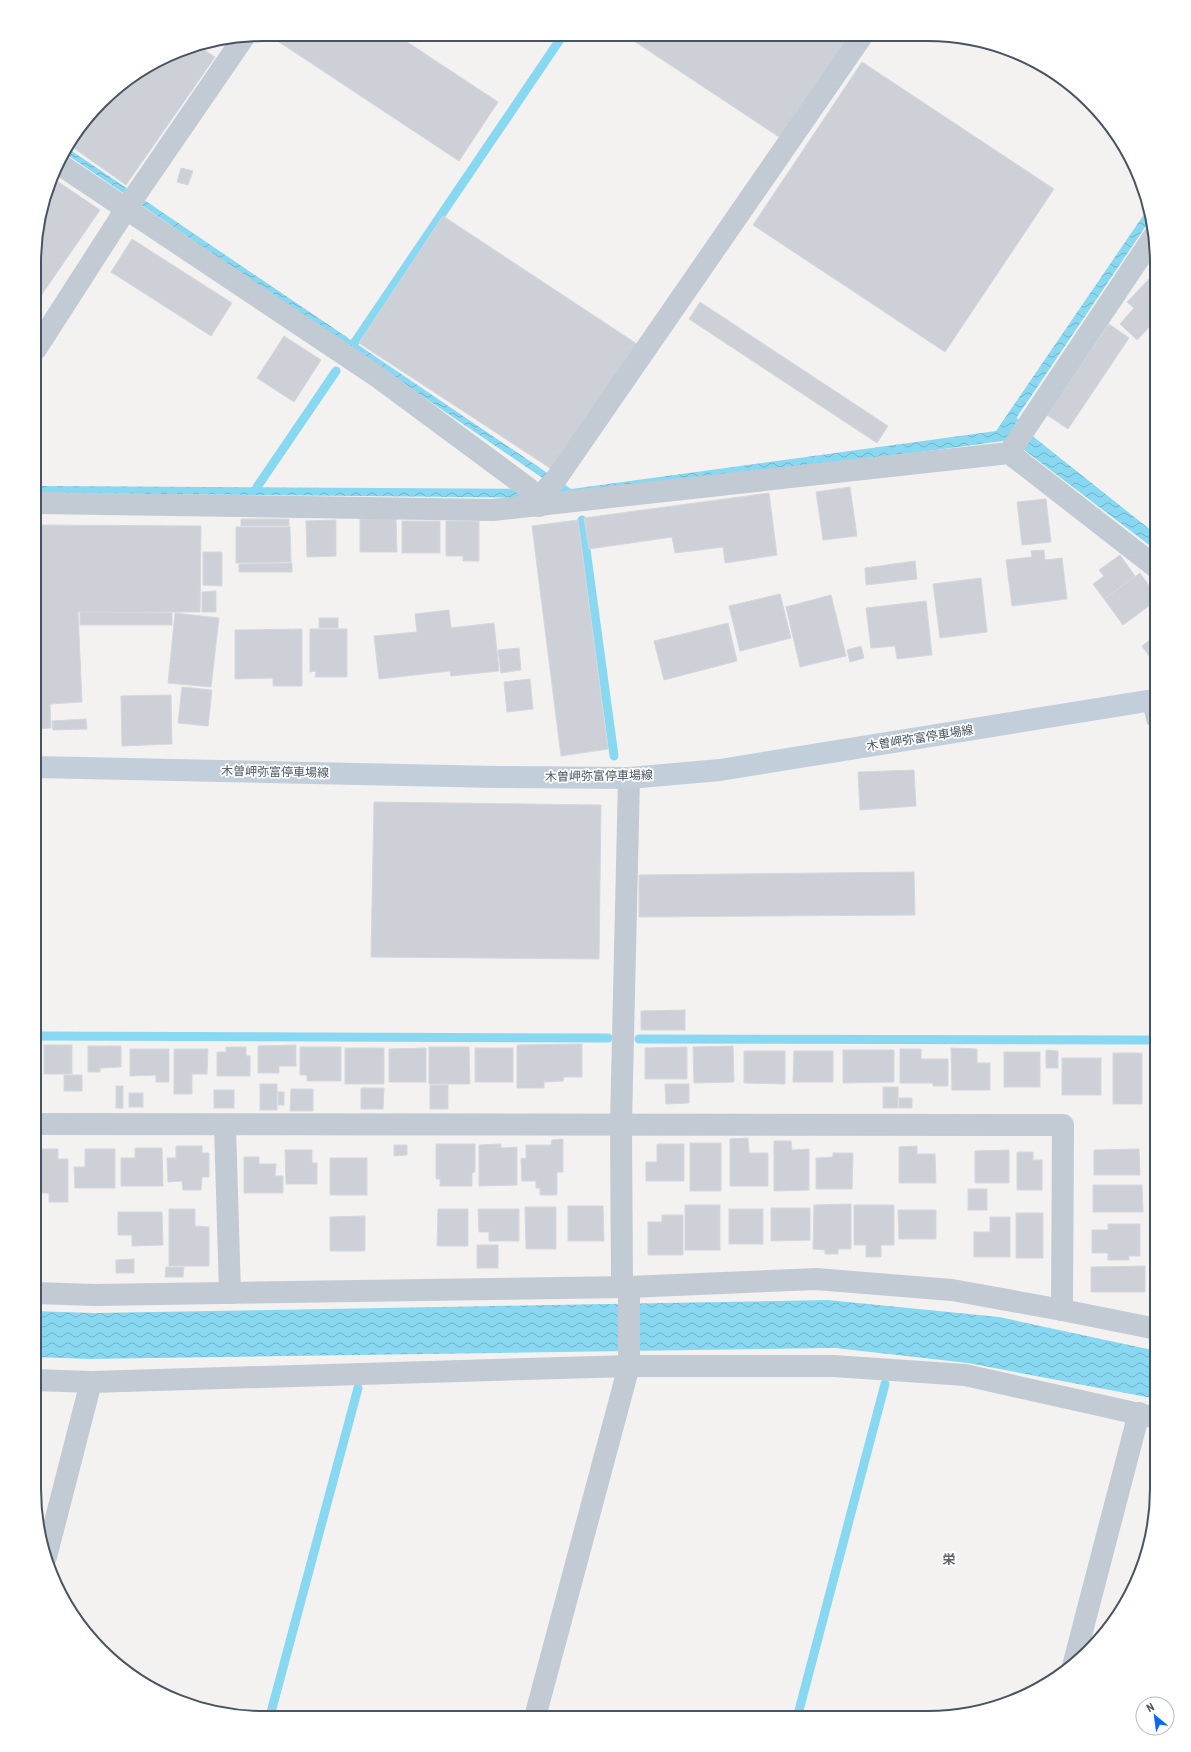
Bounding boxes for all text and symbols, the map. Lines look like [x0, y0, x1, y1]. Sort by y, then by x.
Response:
street label: 木曽岬弥富停車場線 [866, 723, 974, 753]
street label: 木曽岬弥富停車場線 [221, 764, 329, 780]
street label: 木曽岬弥富停車場線 [545, 768, 653, 784]
district label: 栄 [942, 1552, 956, 1567]
north arrow [1135, 1696, 1175, 1736]
text: N [1144, 1700, 1157, 1715]

